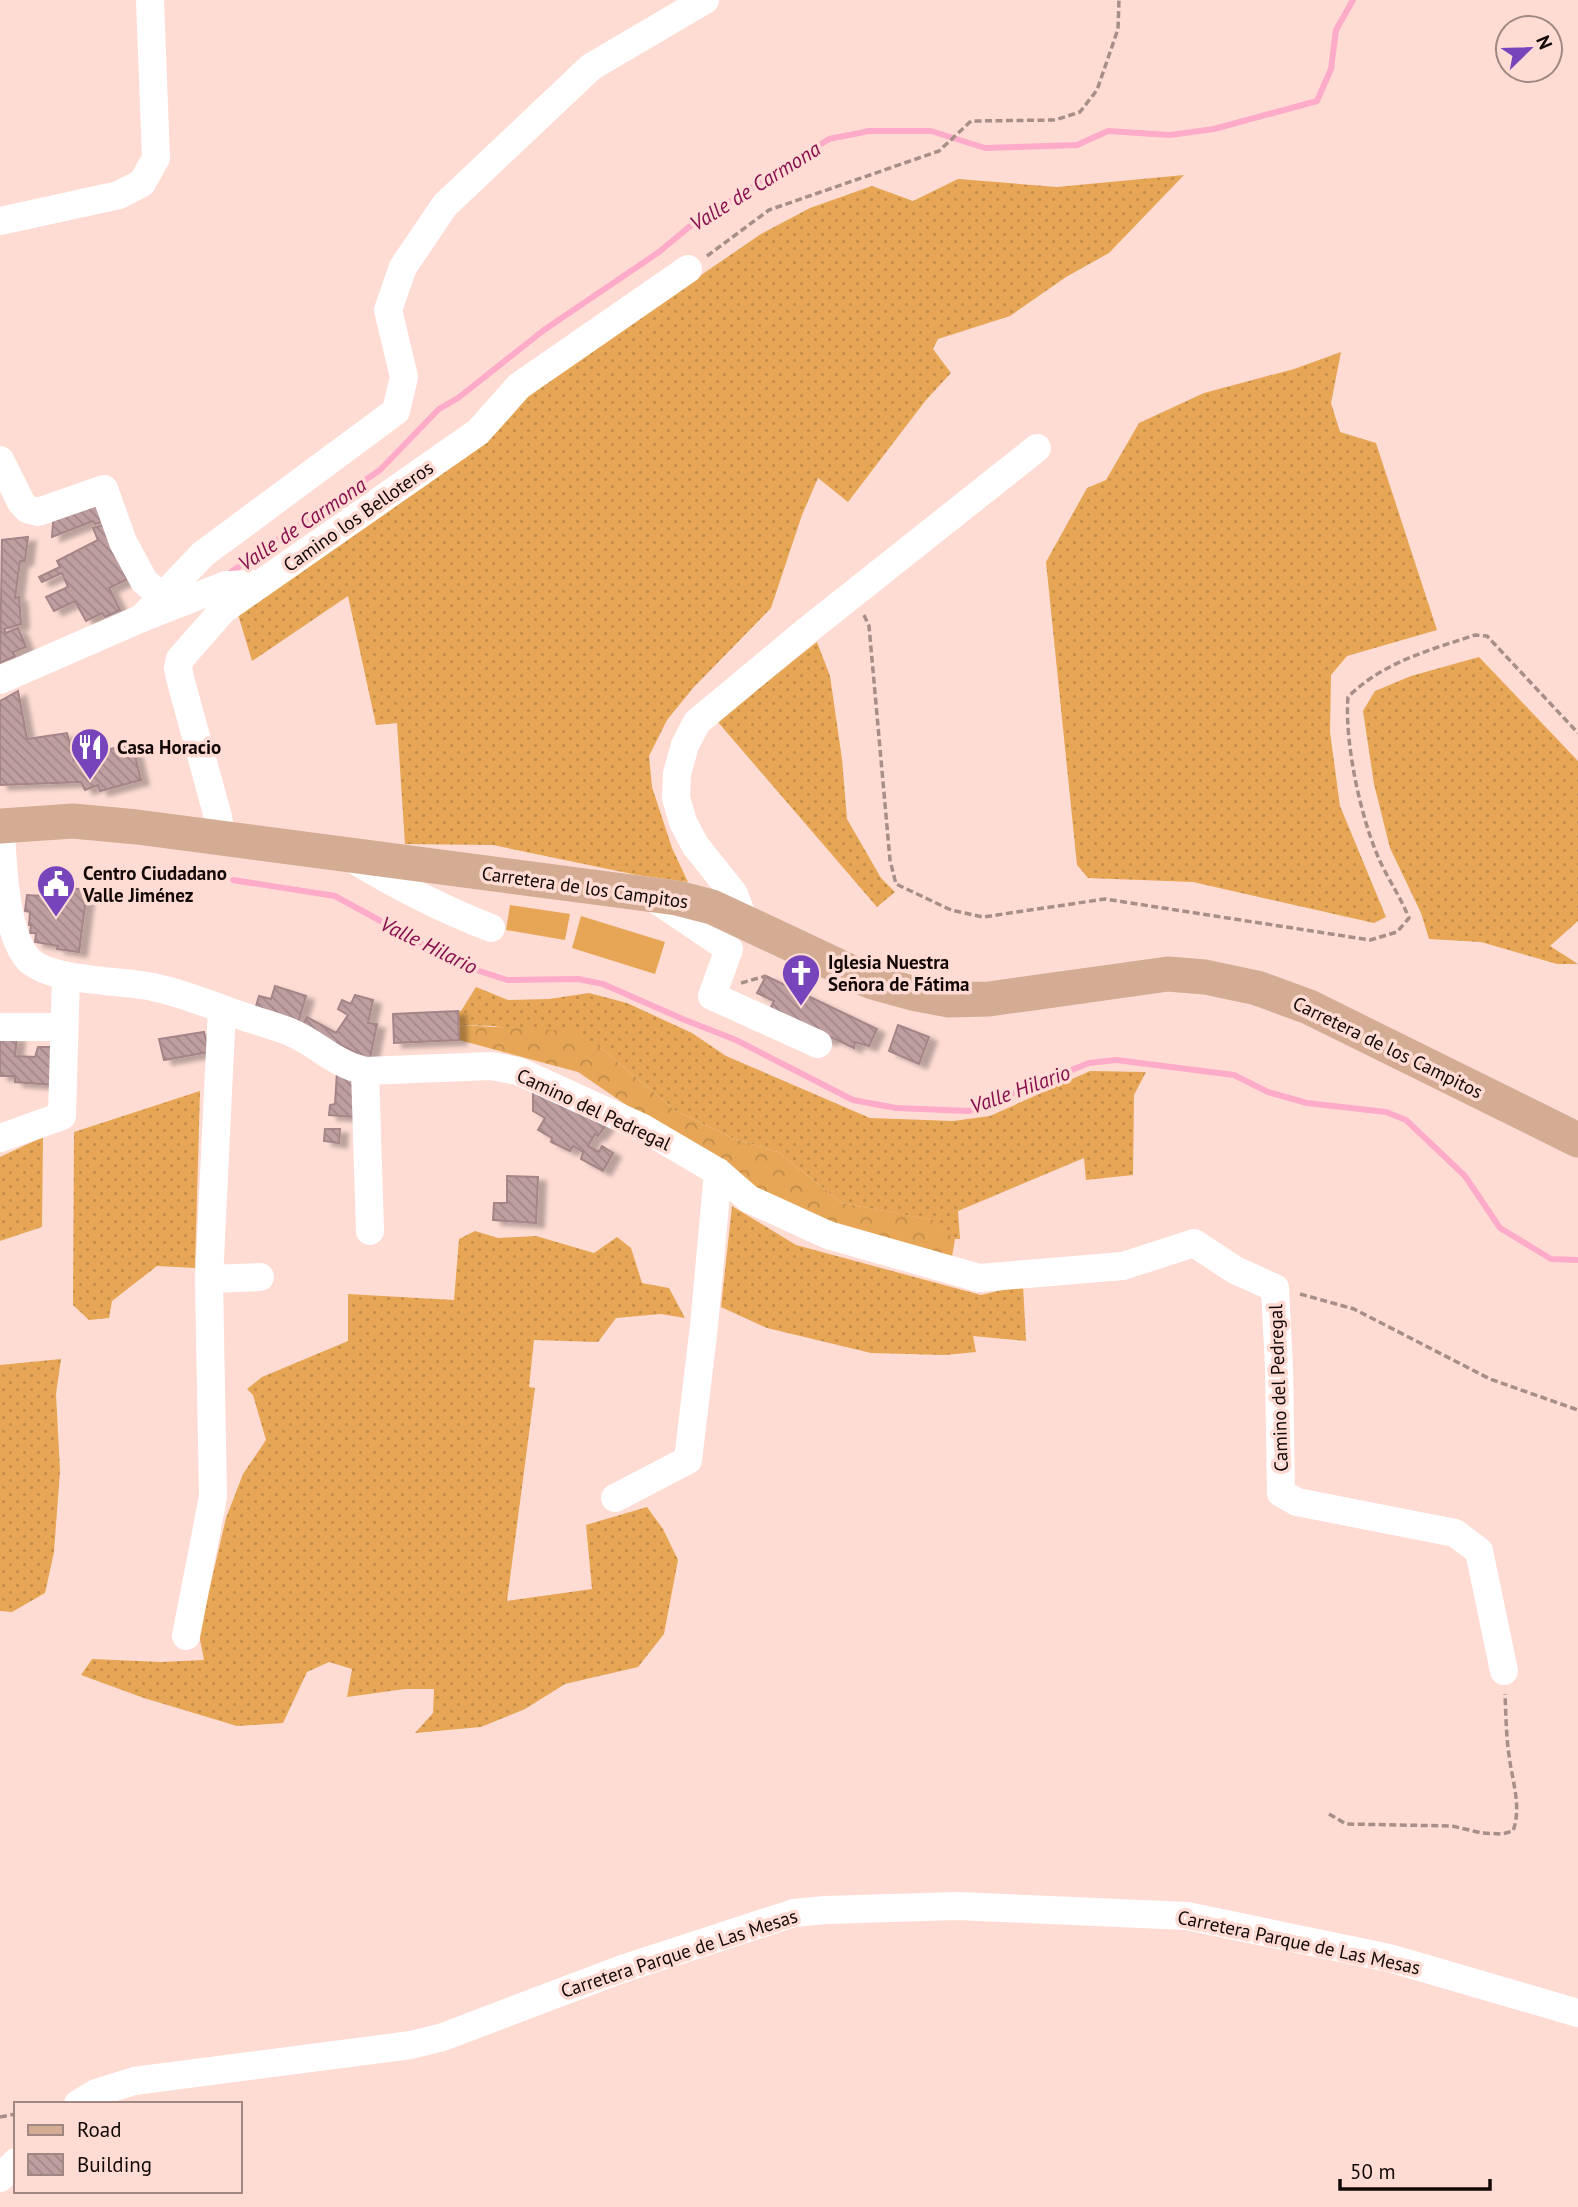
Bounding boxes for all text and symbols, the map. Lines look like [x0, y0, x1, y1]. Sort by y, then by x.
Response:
north arrow [1494, 14, 1564, 84]
text: N [1531, 32, 1558, 53]
water label: Valle de Carmona [685, 135, 826, 237]
street label: Camino los Belloteros [278, 455, 438, 577]
water label: Valle de Carmona [233, 471, 372, 577]
restaurant icon: Casa Horacio [69, 726, 111, 781]
place label: Casa Horacio [117, 735, 221, 759]
place label: Centro Ciudadano Valle Jiménez [82, 861, 227, 907]
street label: Carretera de los Campitos [480, 861, 690, 913]
public building icon: Centro Ciudadano Valle Jiménez [35, 863, 77, 918]
water label: Valle Hilario [376, 910, 482, 980]
place label: Iglesia Nuestra Señora de Fátima [828, 950, 969, 996]
church icon: Iglesia Nuestra Señora de Fátima [780, 952, 822, 1007]
street label: Carretera de los Campitos [1289, 991, 1487, 1103]
water label: Valle Hilario [966, 1058, 1074, 1120]
street label: Camino del Pedregal [513, 1063, 675, 1155]
street label: Camino del Pedregal [1263, 1303, 1293, 1472]
street label: Carretera Parque de Las Mesas [558, 1903, 800, 2003]
street label: Carretera Parque de Las Mesas [1176, 1905, 1422, 1979]
legend [14, 2102, 242, 2193]
text: Road [77, 2116, 121, 2143]
scale bar [1340, 2148, 1490, 2192]
text: Building [77, 2151, 152, 2178]
text: 50 m [1350, 2158, 1396, 2185]

